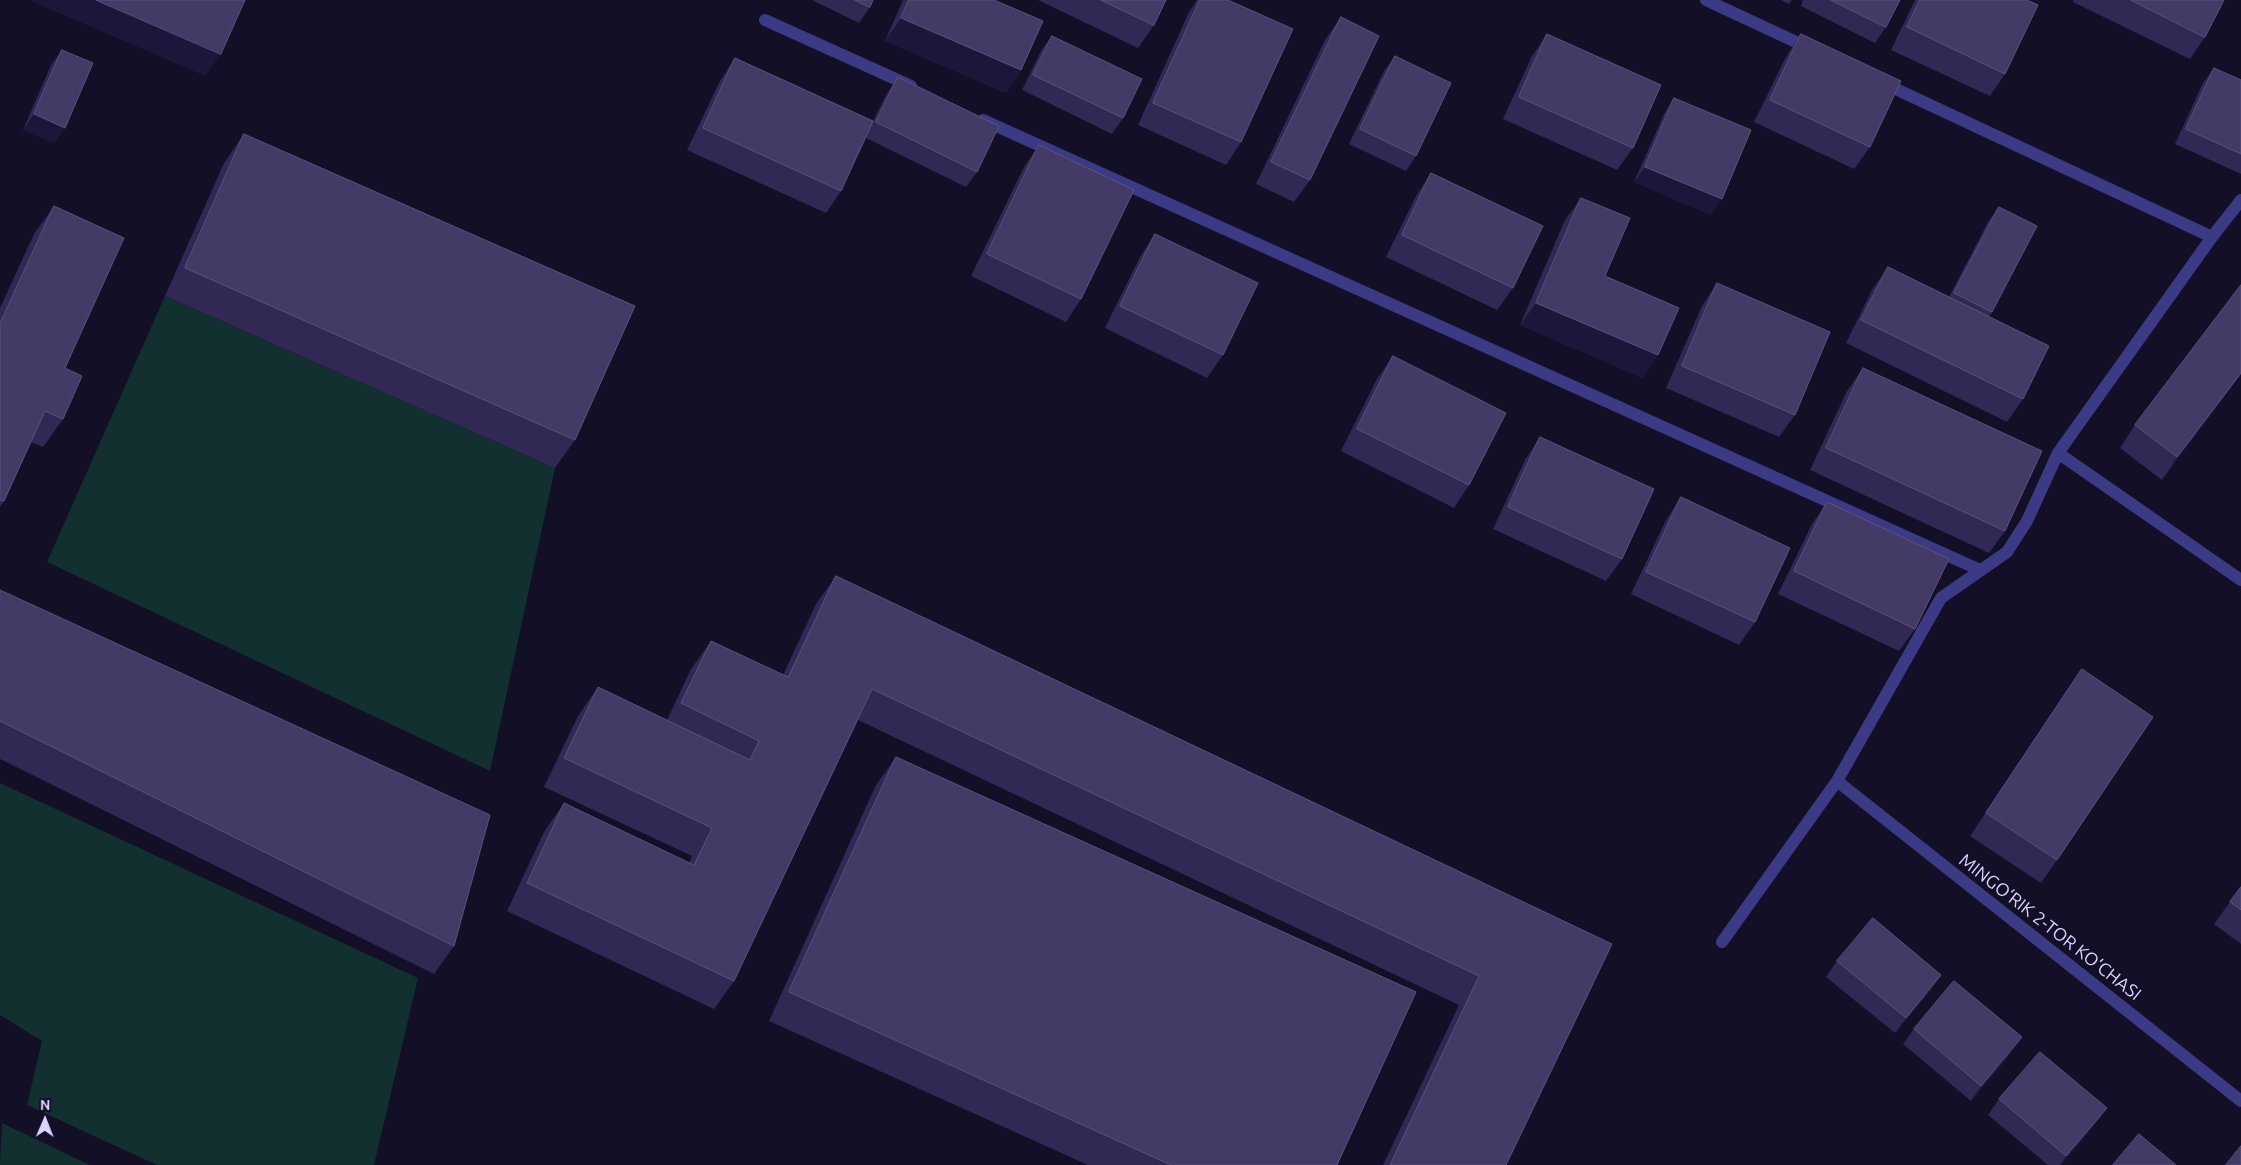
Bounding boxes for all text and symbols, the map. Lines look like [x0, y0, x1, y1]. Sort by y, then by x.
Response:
street label: MINGO‘RIK 2-TOR KO‘CHASI [1955, 849, 2145, 1005]
north arrow [20, 1095, 70, 1145]
text: N [40, 1097, 51, 1113]

